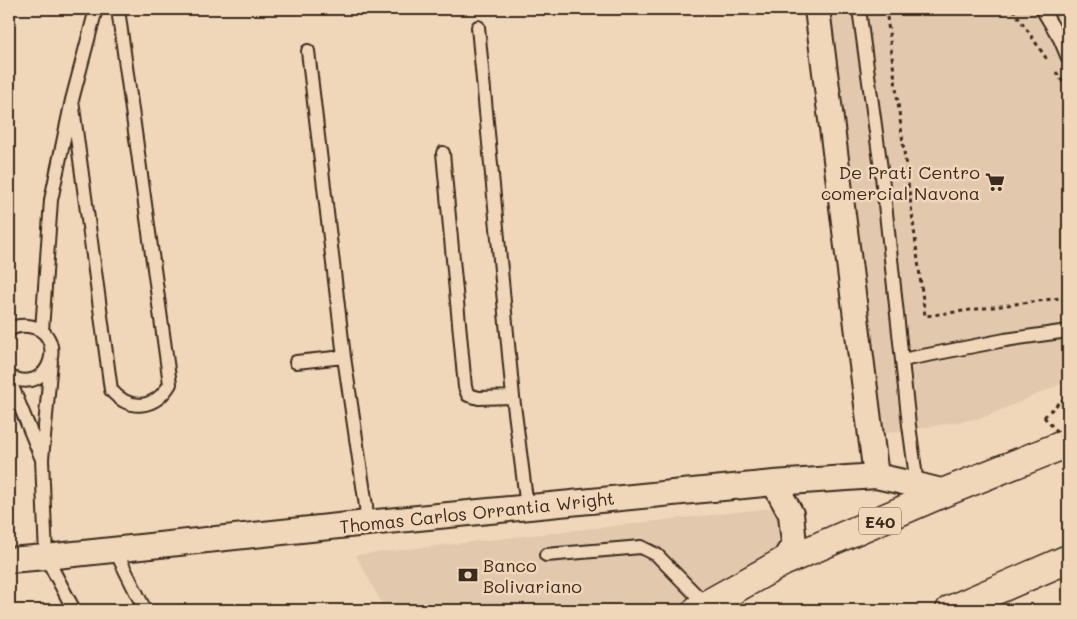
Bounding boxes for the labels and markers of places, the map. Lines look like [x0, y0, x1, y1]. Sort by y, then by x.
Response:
place label: De Prati Centro comercial Navona [821, 160, 980, 205]
supermarket icon: De Prati Centro comercial Navona [984, 171, 1006, 193]
place label: Banco Bolivariano [483, 553, 582, 598]
bank icon: Banco Bolivariano [457, 564, 479, 586]

